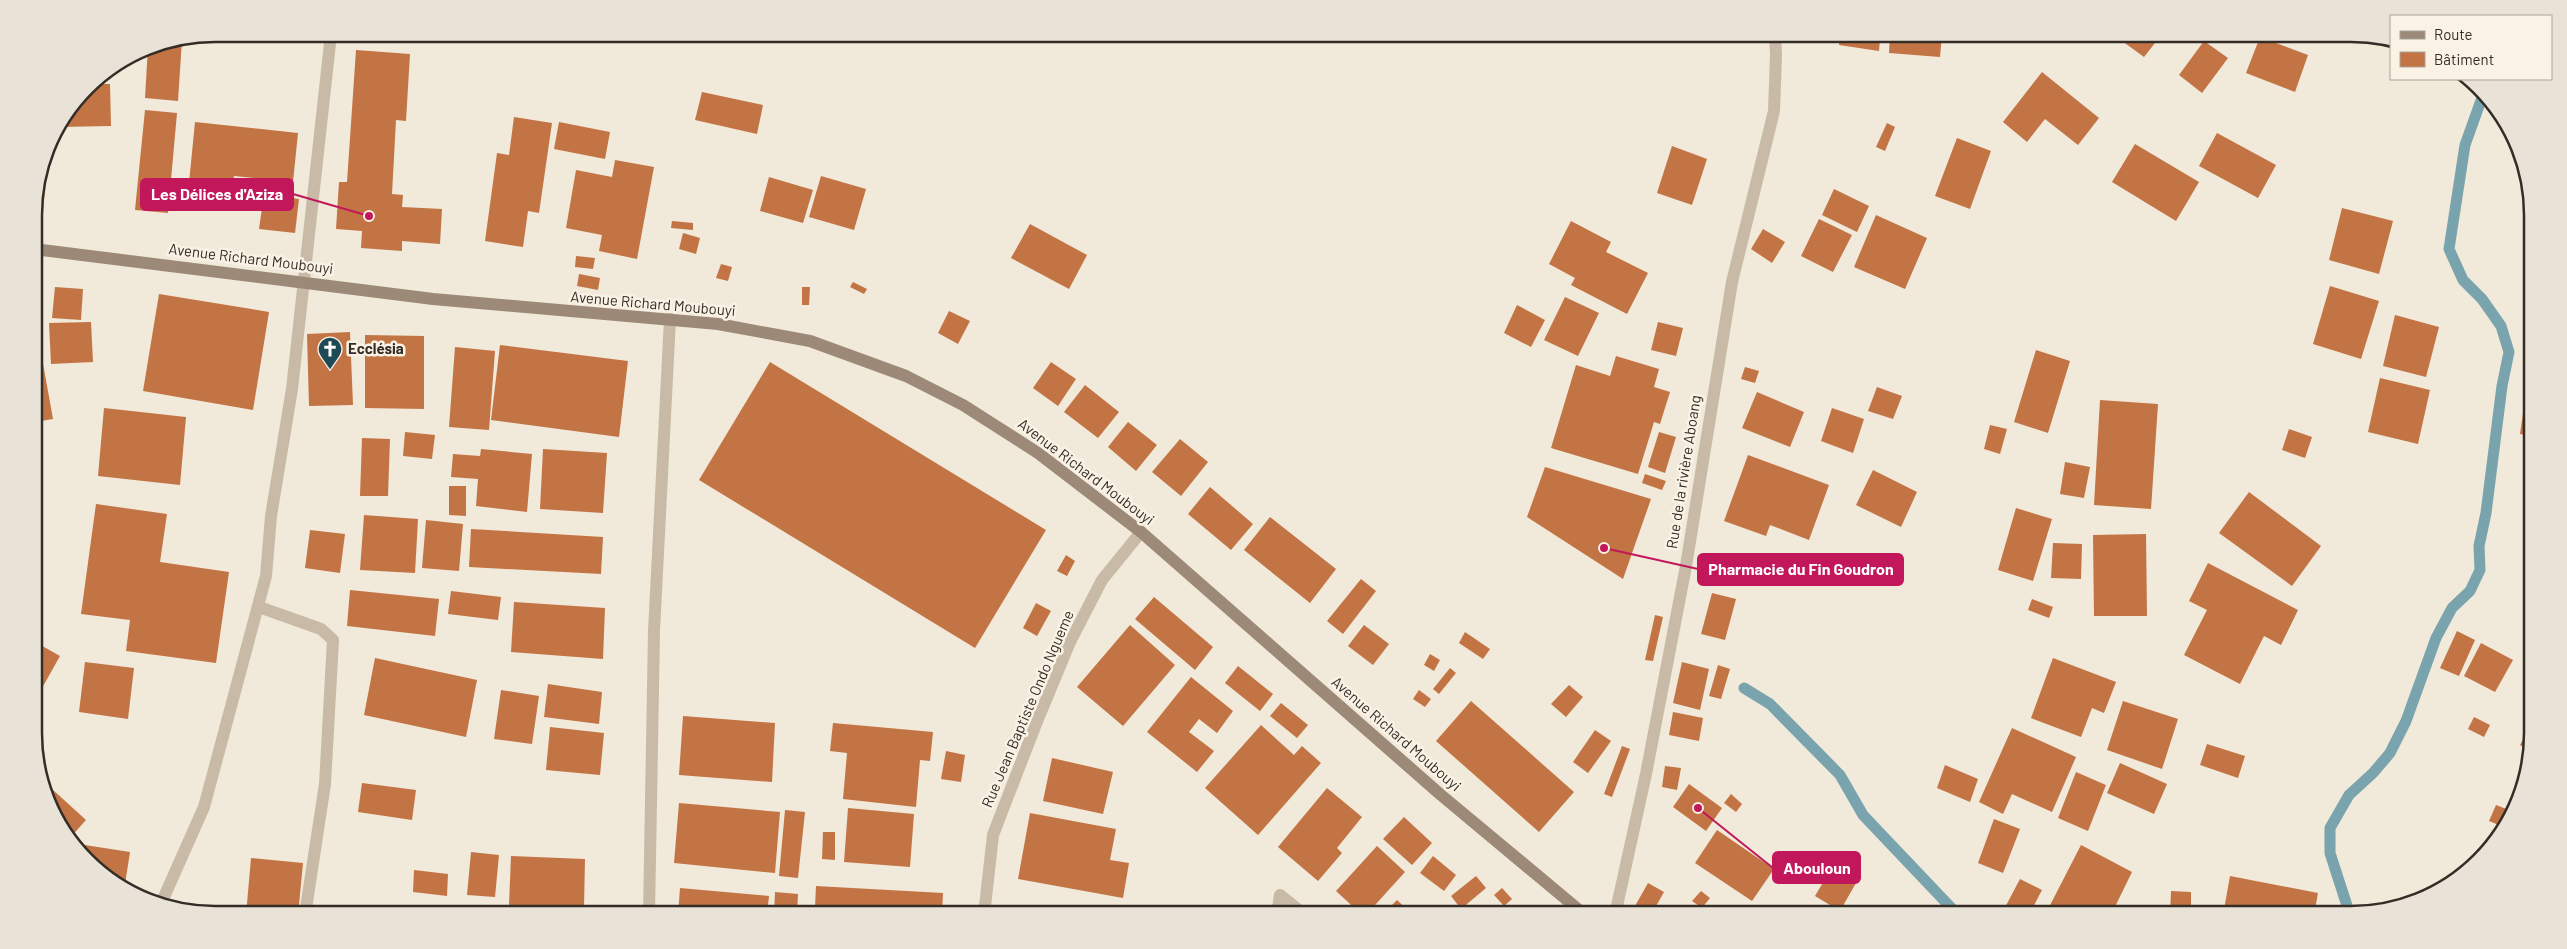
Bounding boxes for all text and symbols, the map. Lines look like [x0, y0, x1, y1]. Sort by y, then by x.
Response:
legend [2390, 15, 2552, 80]
text: Route [2434, 25, 2473, 43]
text: Bâtiment [2434, 50, 2494, 68]
callout: Les Délices d'Aziza [141, 179, 293, 210]
text: Les Délices d'Aziza [151, 184, 283, 203]
street label: Avenue Richard Moubouyi [168, 239, 334, 277]
street label: Avenue Richard Moubouyi [570, 287, 736, 319]
church icon: Ecclésia [317, 336, 343, 370]
place label: Ecclésia [348, 339, 404, 357]
street label: Rue de la rivière Aboang [1662, 394, 1704, 550]
street label: Avenue Richard Moubouyi [1015, 414, 1158, 528]
callout: Pharmacie du Fin Goudron [1698, 554, 1903, 585]
text: Pharmacie du Fin Goudron [1708, 559, 1894, 578]
street label: Rue Jean Baptiste Ondo Ngueme [977, 607, 1077, 810]
street label: Avenue Richard Moubouyi [1328, 672, 1465, 794]
callout: Abouloun [1773, 852, 1860, 883]
text: Abouloun [1783, 858, 1851, 877]

